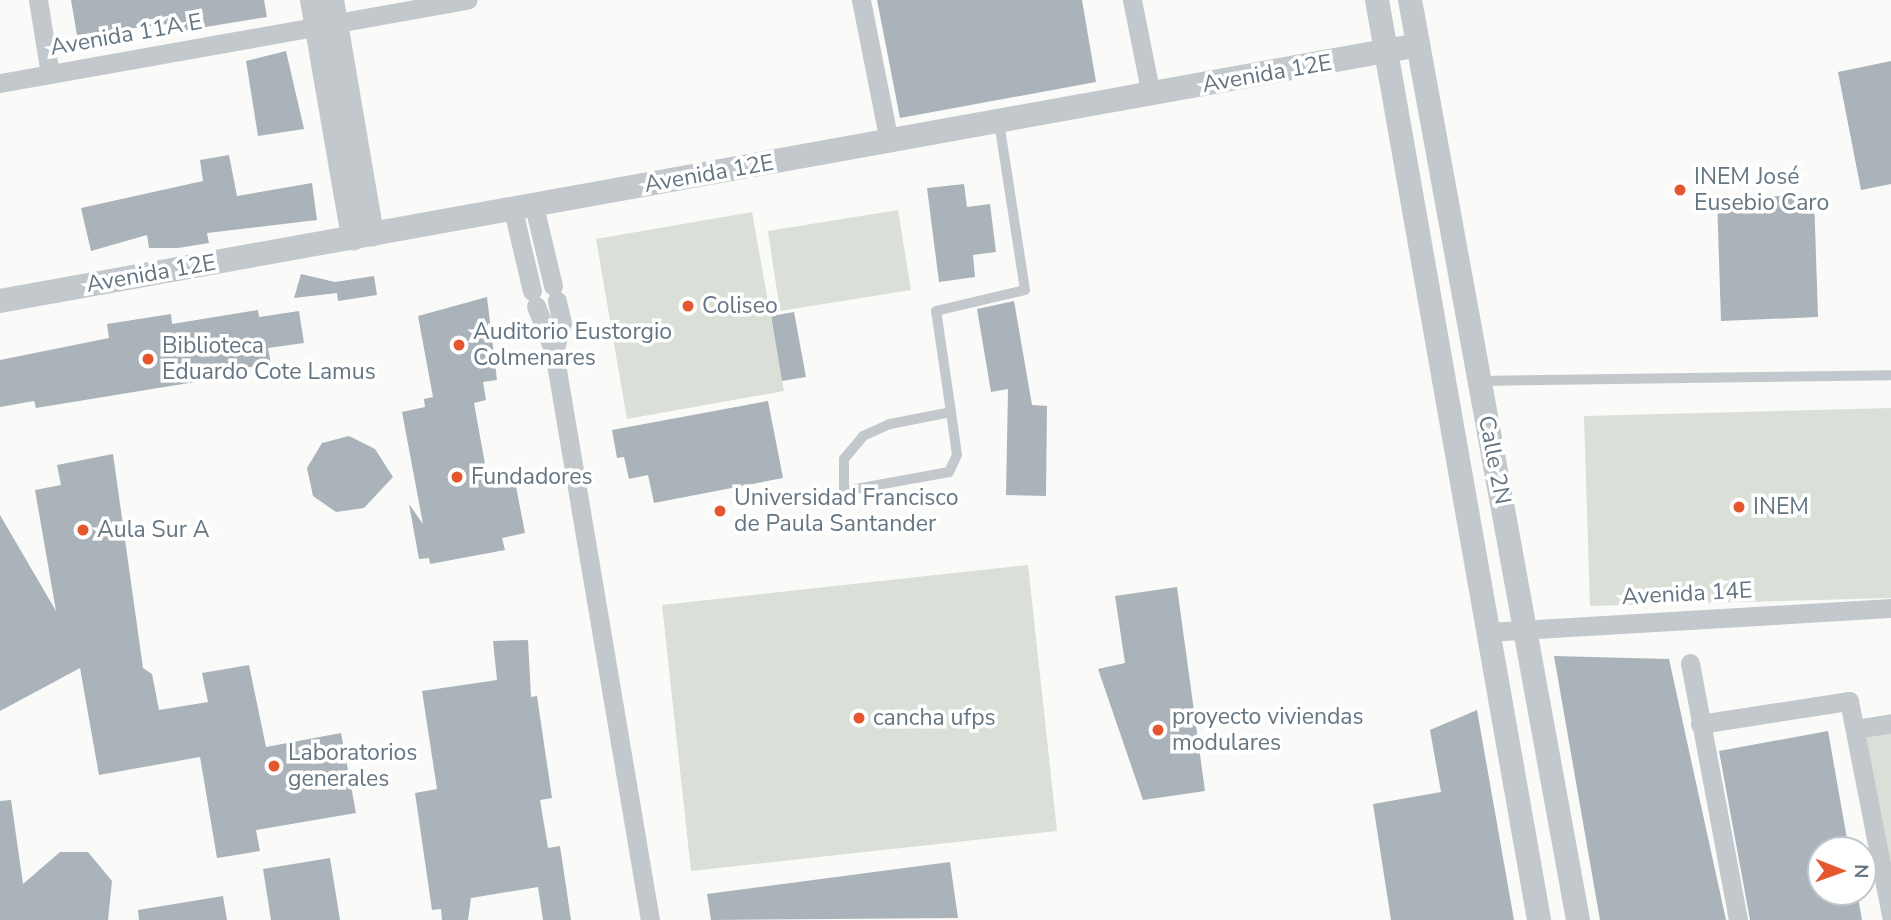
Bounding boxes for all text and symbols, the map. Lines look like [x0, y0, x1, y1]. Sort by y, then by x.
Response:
street label: Avenida 11A E [48, 8, 204, 62]
street label: Avenida 12E [1200, 49, 1334, 99]
street label: Avenida 12E [642, 149, 776, 199]
place label: INEM José Eusebio Caro [1694, 163, 1829, 217]
marker: INEM José Eusebio Caro [1672, 182, 1688, 198]
street label: Avenida 12E [84, 249, 218, 299]
place label: Coliseo [702, 292, 778, 320]
marker: Coliseo [680, 298, 696, 314]
place label: Auditorio Eustorgio Colmenares [473, 318, 672, 372]
place label: Biblioteca Eduardo Cote Lamus [162, 332, 376, 386]
marker: Auditorio Eustorgio Colmenares [451, 337, 467, 353]
marker: Biblioteca Eduardo Cote Lamus [140, 351, 156, 367]
street label: Calle 2N [1472, 413, 1516, 507]
place label: Fundadores [471, 463, 592, 491]
marker: Fundadores [449, 469, 465, 485]
place label: Universidad Francisco de Paula Santander [734, 484, 958, 538]
place label: INEM [1753, 493, 1809, 521]
marker: INEM [1731, 499, 1747, 515]
marker: Universidad Francisco de Paula Santander [712, 503, 728, 519]
place label: Aula Sur A [97, 516, 210, 544]
marker: Aula Sur A [75, 522, 91, 538]
street label: Avenida 14E [1621, 577, 1753, 611]
place label: proyecto viviendas modulares [1172, 703, 1364, 757]
place label: cancha ufps [873, 704, 996, 732]
marker: cancha ufps [851, 710, 867, 726]
marker: proyecto viviendas modulares [1150, 722, 1166, 738]
place label: Laboratorios generales [288, 739, 417, 793]
marker: Laboratorios generales [266, 758, 282, 774]
north arrow [1807, 836, 1877, 906]
text: N [1848, 864, 1874, 879]

